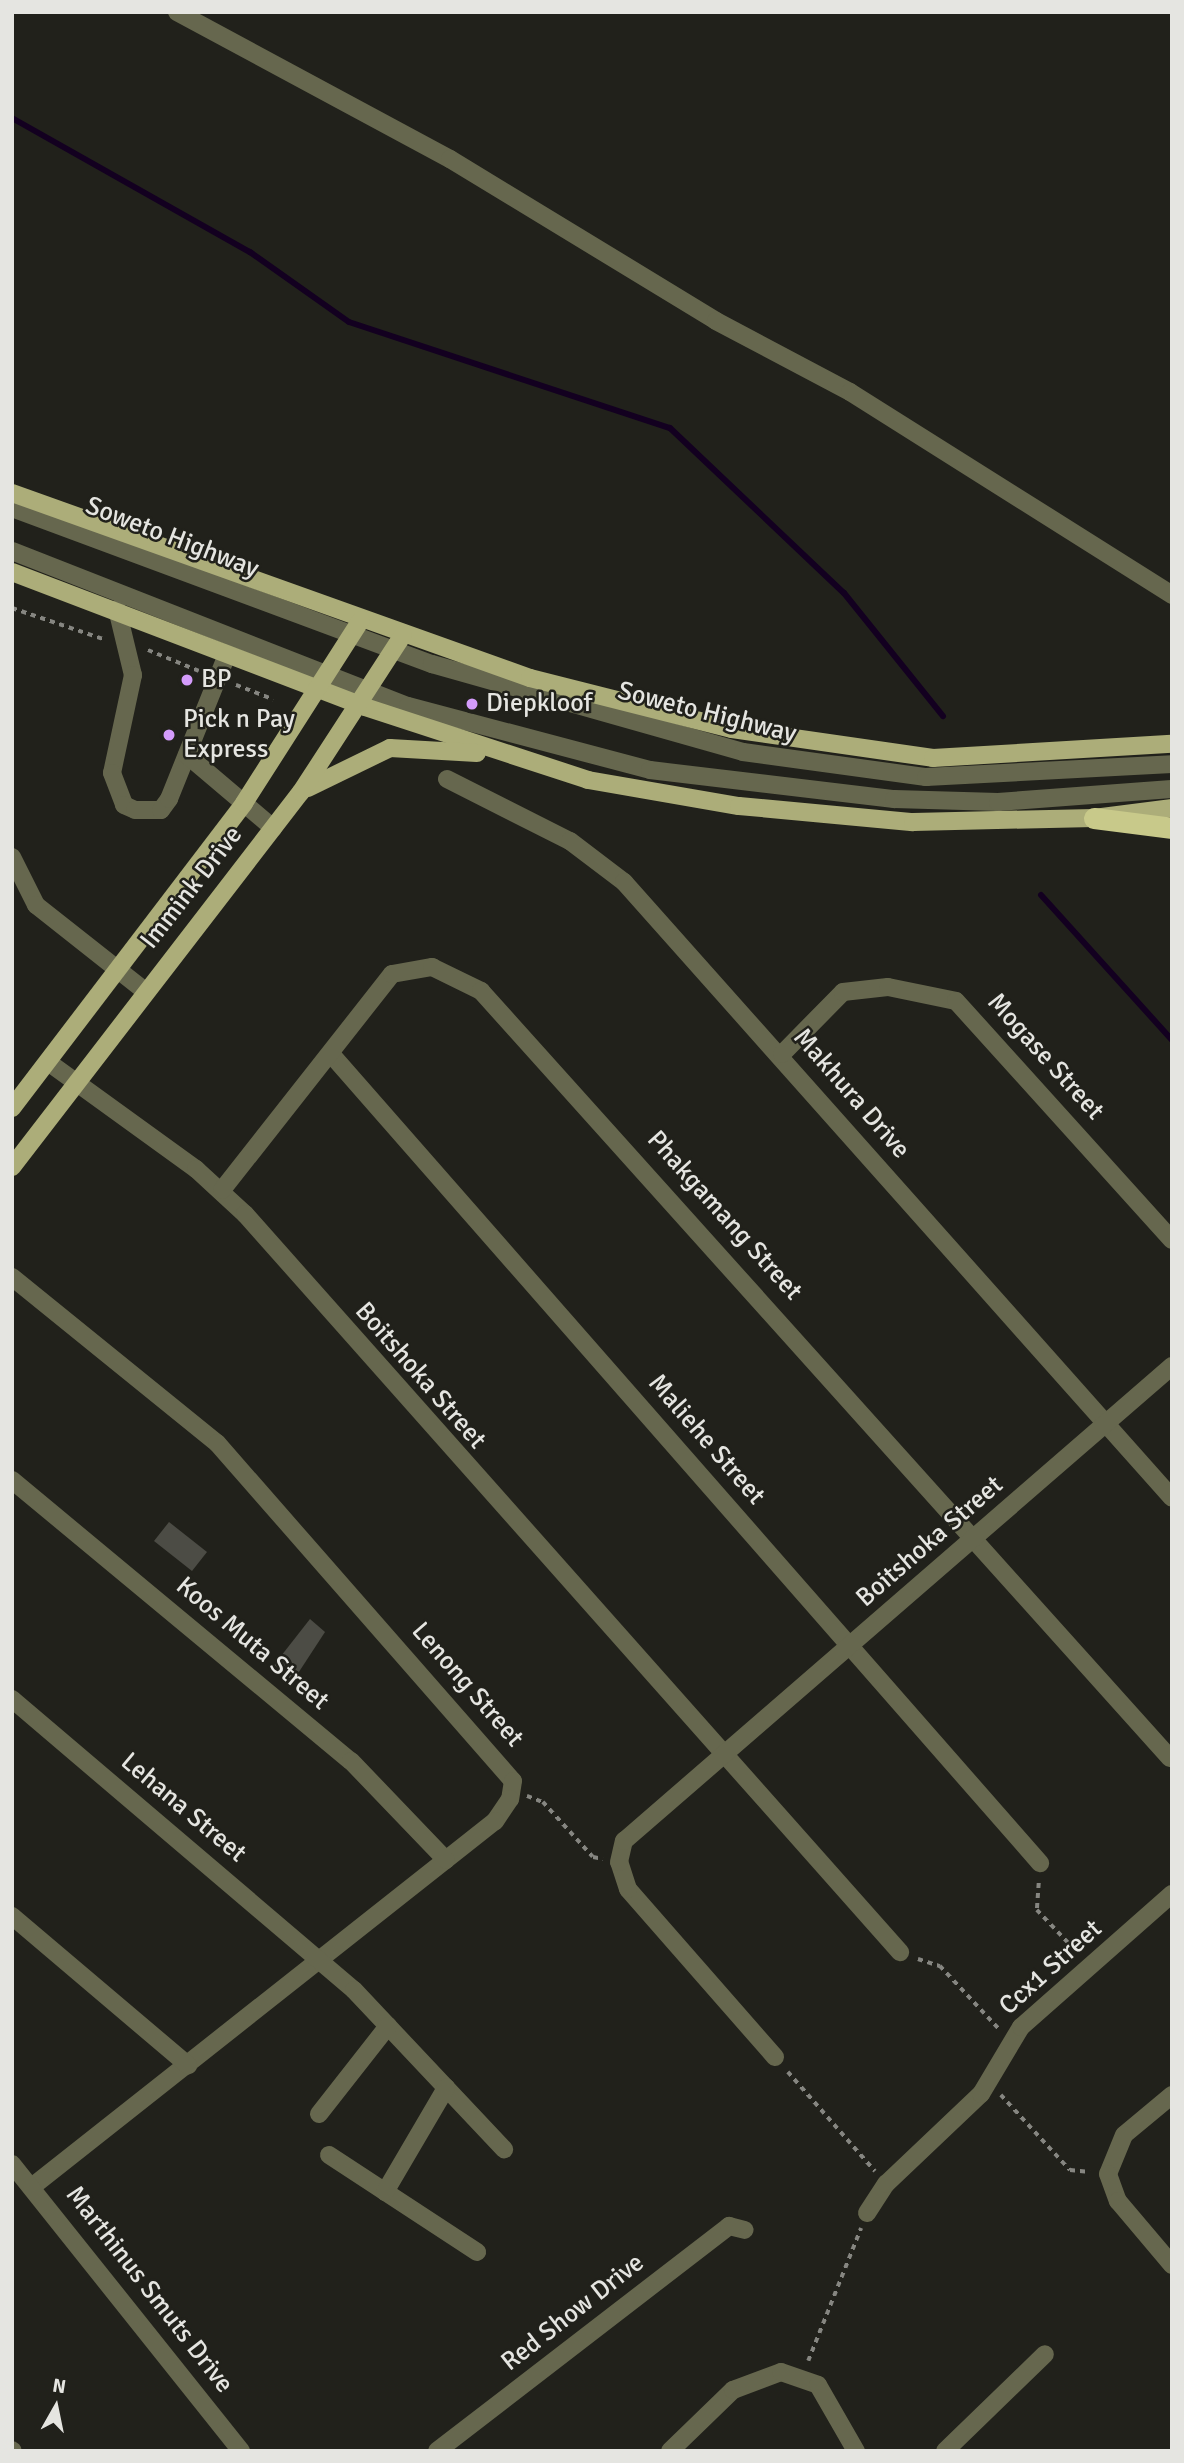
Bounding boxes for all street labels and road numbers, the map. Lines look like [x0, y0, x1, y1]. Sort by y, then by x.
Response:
street label: Soweto Highway [81, 491, 263, 585]
street label: Soweto Highway [615, 676, 799, 750]
street label: Immink Drive [134, 820, 250, 956]
street label: Mogase Street [980, 987, 1110, 1127]
street label: Makhura Drive [786, 1023, 916, 1165]
street label: Phakgamang Street [640, 1125, 808, 1307]
street label: Boitshoka Street [348, 1296, 492, 1456]
street label: Maliehe Street [641, 1368, 771, 1512]
street label: Boitshoka Street [850, 1470, 1010, 1614]
street label: Koos Muta Street [169, 1571, 335, 1717]
street label: Lenong Street [404, 1616, 530, 1754]
street label: Lehana Street [114, 1747, 252, 1869]
street label: Ccx1 Street [993, 1914, 1109, 2022]
street label: Marthinus Smuts Drive [59, 2180, 239, 2400]
street label: Red Show Drive [496, 2248, 650, 2378]

